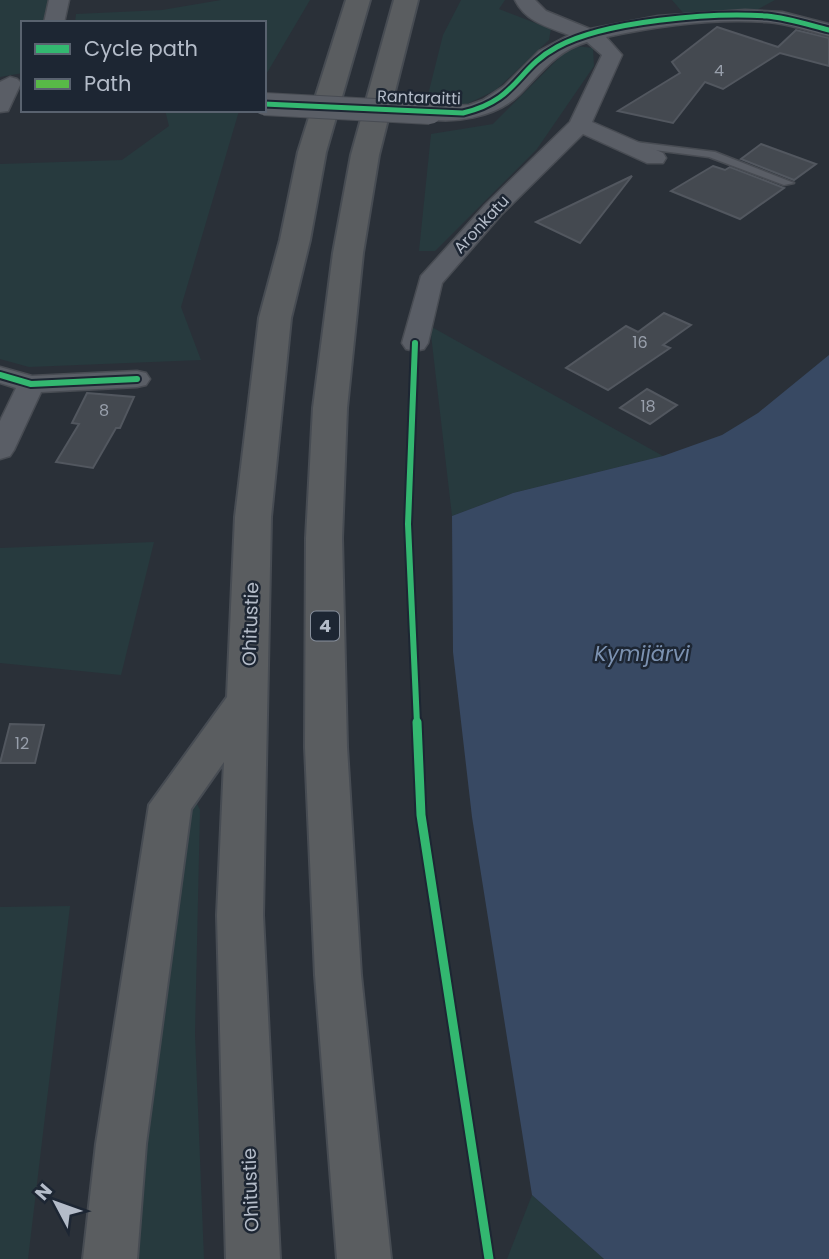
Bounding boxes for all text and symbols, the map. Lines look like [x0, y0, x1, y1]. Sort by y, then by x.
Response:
legend [21, 21, 266, 112]
text: Cycle path [84, 34, 198, 63]
house number: 4 [714, 59, 724, 82]
text: Path [84, 69, 131, 98]
street label: Rantaraitti [377, 85, 461, 110]
street label: Aronkatu [448, 190, 514, 259]
house number: 16 [632, 331, 648, 354]
house number: 18 [640, 395, 656, 418]
house number: 8 [99, 399, 109, 422]
street label: Ohitustie [236, 582, 265, 667]
road number: 4 [311, 612, 339, 640]
water label: Kymijärvi [594, 639, 691, 668]
house number: 12 [15, 732, 29, 755]
street label: Ohitustie [236, 1147, 265, 1232]
north arrow [21, 1168, 91, 1238]
text: N [29, 1178, 58, 1206]

